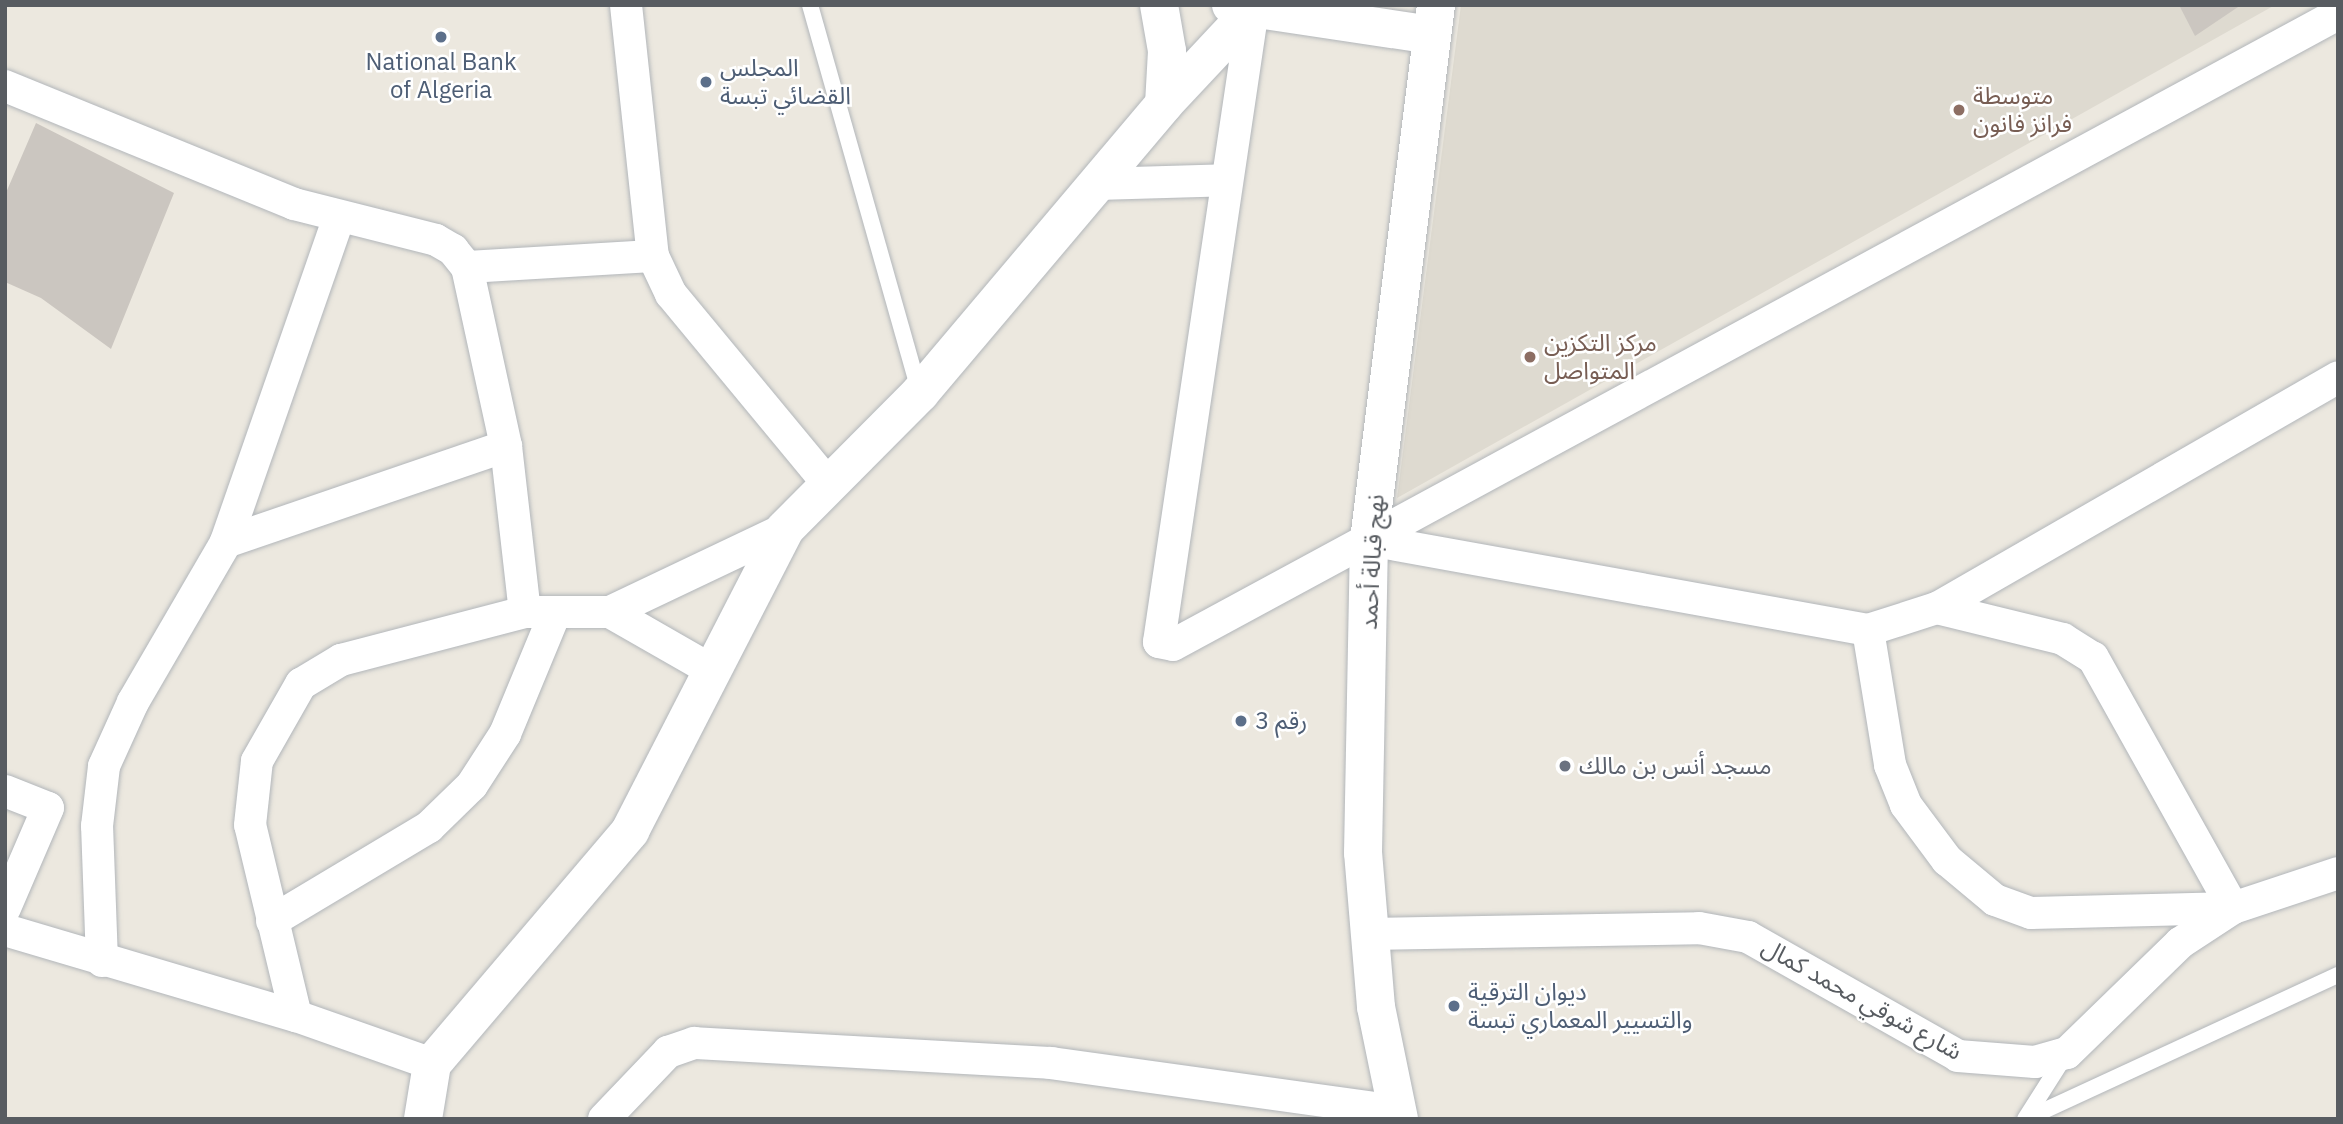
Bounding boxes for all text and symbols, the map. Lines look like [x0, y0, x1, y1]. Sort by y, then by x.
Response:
marker: National Bank of Algeria [433, 29, 449, 45]
place label: National Bank of Algeria [365, 48, 517, 104]
place label: المجلس القضائي تبسة [720, 54, 851, 110]
marker: المجلس القضائي تبسة [698, 74, 714, 90]
place label: متوسطة فرانز فانون [1973, 82, 2072, 138]
marker: متوسطة فرانز فانون [1951, 102, 1967, 118]
place label: مركز التكزين المتواصل [1544, 329, 1657, 385]
marker: مركز التكزين المتواصل [1522, 349, 1538, 365]
street label: نهج قبالة أحمد [1354, 493, 1390, 631]
place label: رقم 3 [1255, 707, 1307, 735]
marker: رقم 3 [1233, 713, 1249, 729]
place label: مسجد أنس بن مالك [1579, 752, 1772, 780]
marker: مسجد أنس بن مالك [1557, 758, 1573, 774]
street label: شارع شوقي محمد كمال [1757, 932, 1967, 1066]
place label: ديوان الترقية والتسيير المعماري تبسة [1468, 978, 1692, 1034]
marker: ديوان الترقية والتسيير المعماري تبسة [1446, 998, 1462, 1014]

